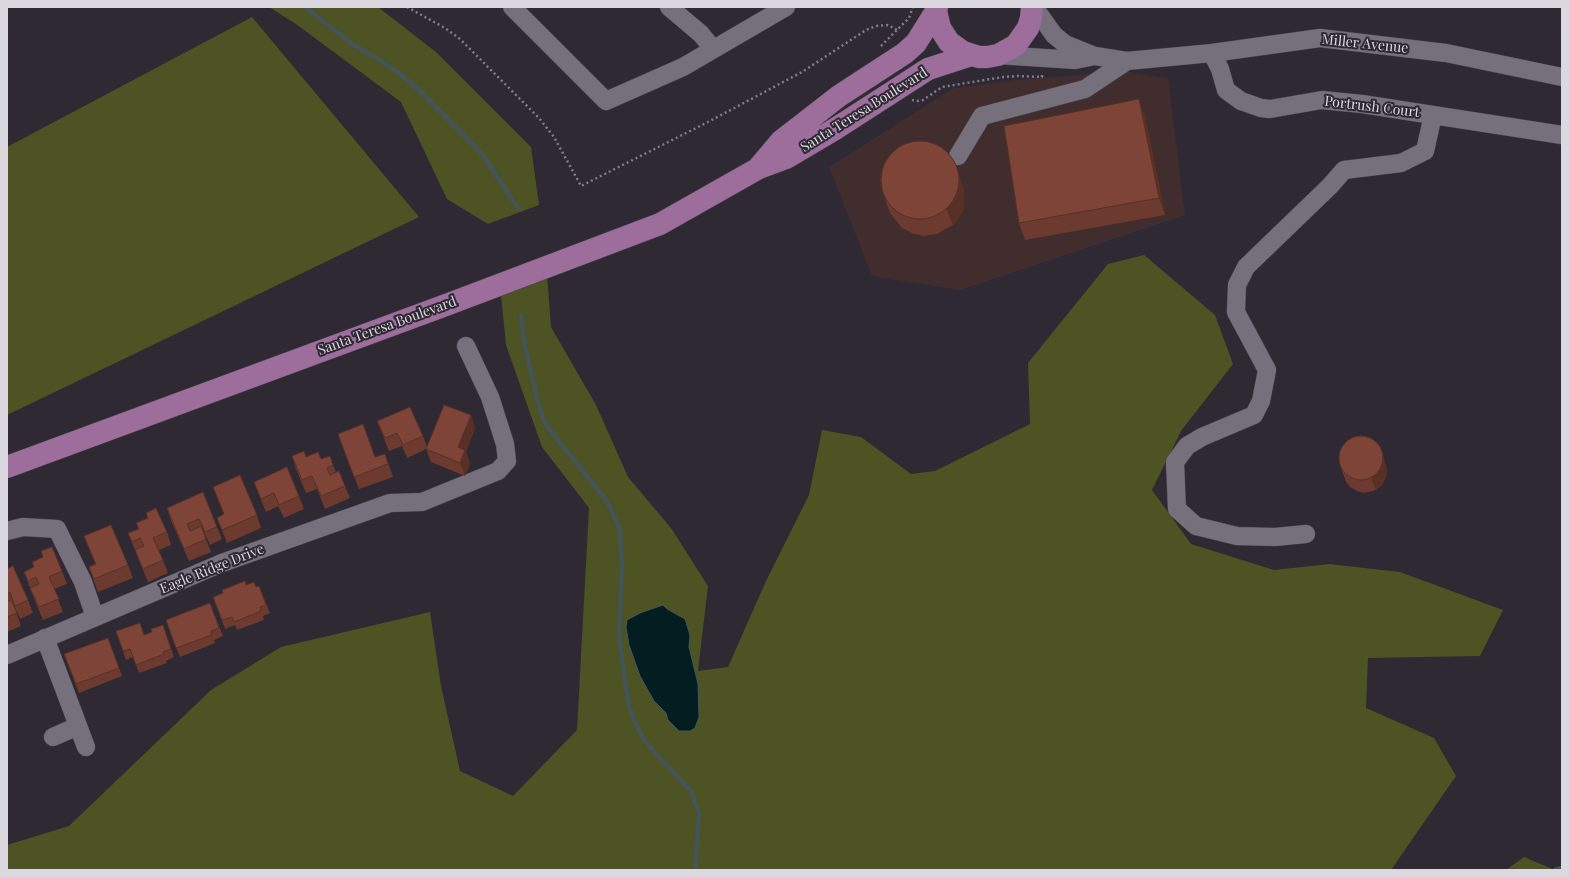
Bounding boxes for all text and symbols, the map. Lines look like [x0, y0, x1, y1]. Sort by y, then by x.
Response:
street label: Miller Avenue [1321, 31, 1409, 57]
street label: Santa Teresa Boulevard [797, 64, 931, 156]
street label: Portrush Court [1323, 93, 1421, 121]
street label: Santa Teresa Boulevard [315, 293, 459, 359]
street label: Eagle Ridge Drive [158, 540, 266, 598]

